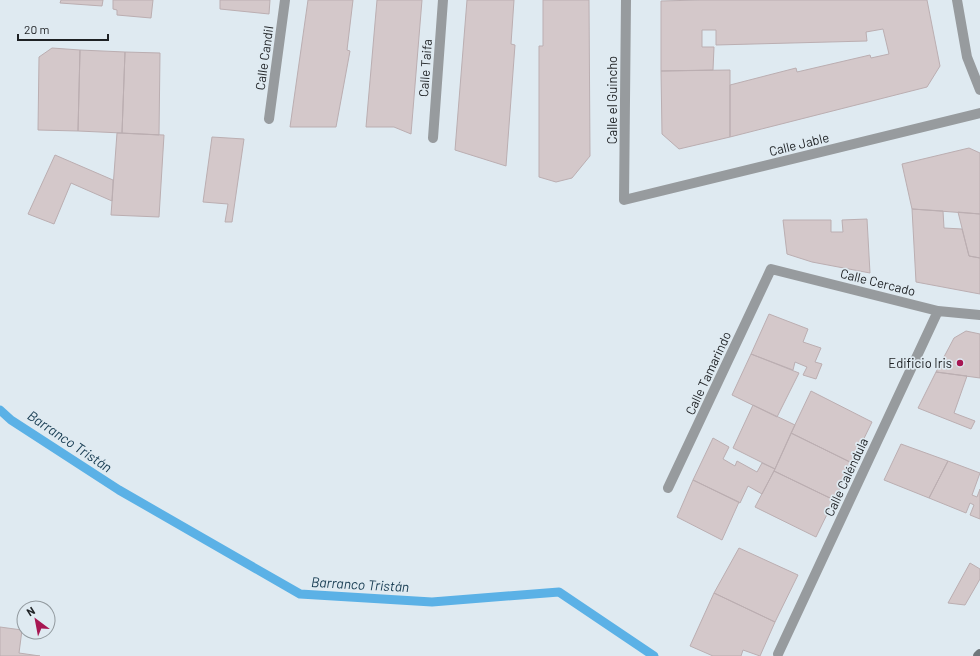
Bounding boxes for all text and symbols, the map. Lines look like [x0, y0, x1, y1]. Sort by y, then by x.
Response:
scale bar [18, 16, 108, 42]
text: 20 m [24, 22, 50, 36]
street label: Calle Candil [252, 25, 276, 91]
street label: Calle Taifa [415, 38, 435, 98]
street label: Calle el Guincho [604, 56, 620, 144]
street label: Calle Jable [767, 129, 831, 159]
street label: Calle Cercado [839, 265, 917, 299]
street label: Calle Tamarindo [682, 329, 734, 417]
place label: Edificio Iris [888, 355, 952, 371]
marker: Edificio Iris [955, 358, 965, 368]
water label: Barranco Tristán [25, 406, 115, 476]
street label: Calle Caléndula [821, 435, 871, 519]
water label: Barranco Tristán [310, 573, 410, 595]
north arrow [16, 600, 56, 640]
text: N [24, 604, 37, 619]

